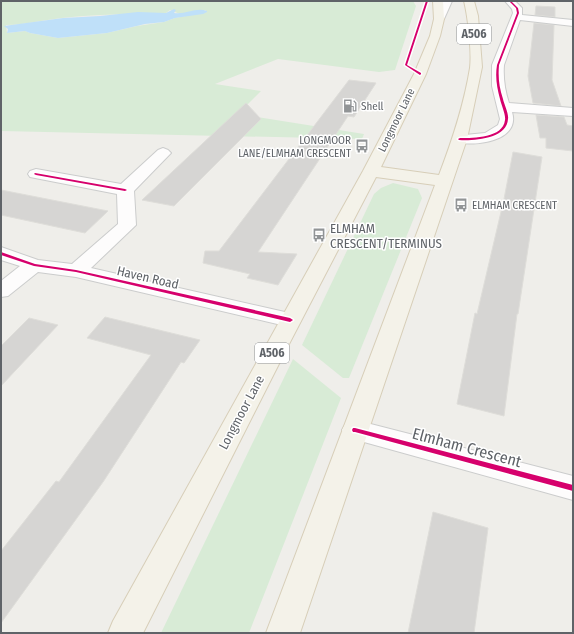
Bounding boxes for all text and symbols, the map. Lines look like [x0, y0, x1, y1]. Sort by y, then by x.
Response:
road number: A506 [457, 24, 491, 44]
street label: Longmoor Lane [375, 86, 417, 154]
fuel station icon: Shell [342, 98, 358, 114]
place label: Shell [361, 100, 384, 113]
place label: LONGMOOR LANE/ELMHAM CRESCENT [238, 134, 352, 160]
bus stop icon: LONGMOOR LANE/ELMHAM CRESCENT [354, 138, 370, 154]
bus stop icon: ELMHAM CRESCENT [453, 197, 469, 213]
place label: ELMHAM CRESCENT [472, 199, 558, 212]
place label: ELMHAM CRESCENT/TERMINUS [330, 221, 442, 251]
bus stop icon: ELMHAM CRESCENT/TERMINUS [311, 227, 327, 243]
street label: Haven Road [115, 263, 180, 292]
road number: A506 [255, 343, 289, 363]
street label: Longmoor Lane [216, 373, 267, 452]
street label: Elmham Crescent [410, 424, 524, 471]

